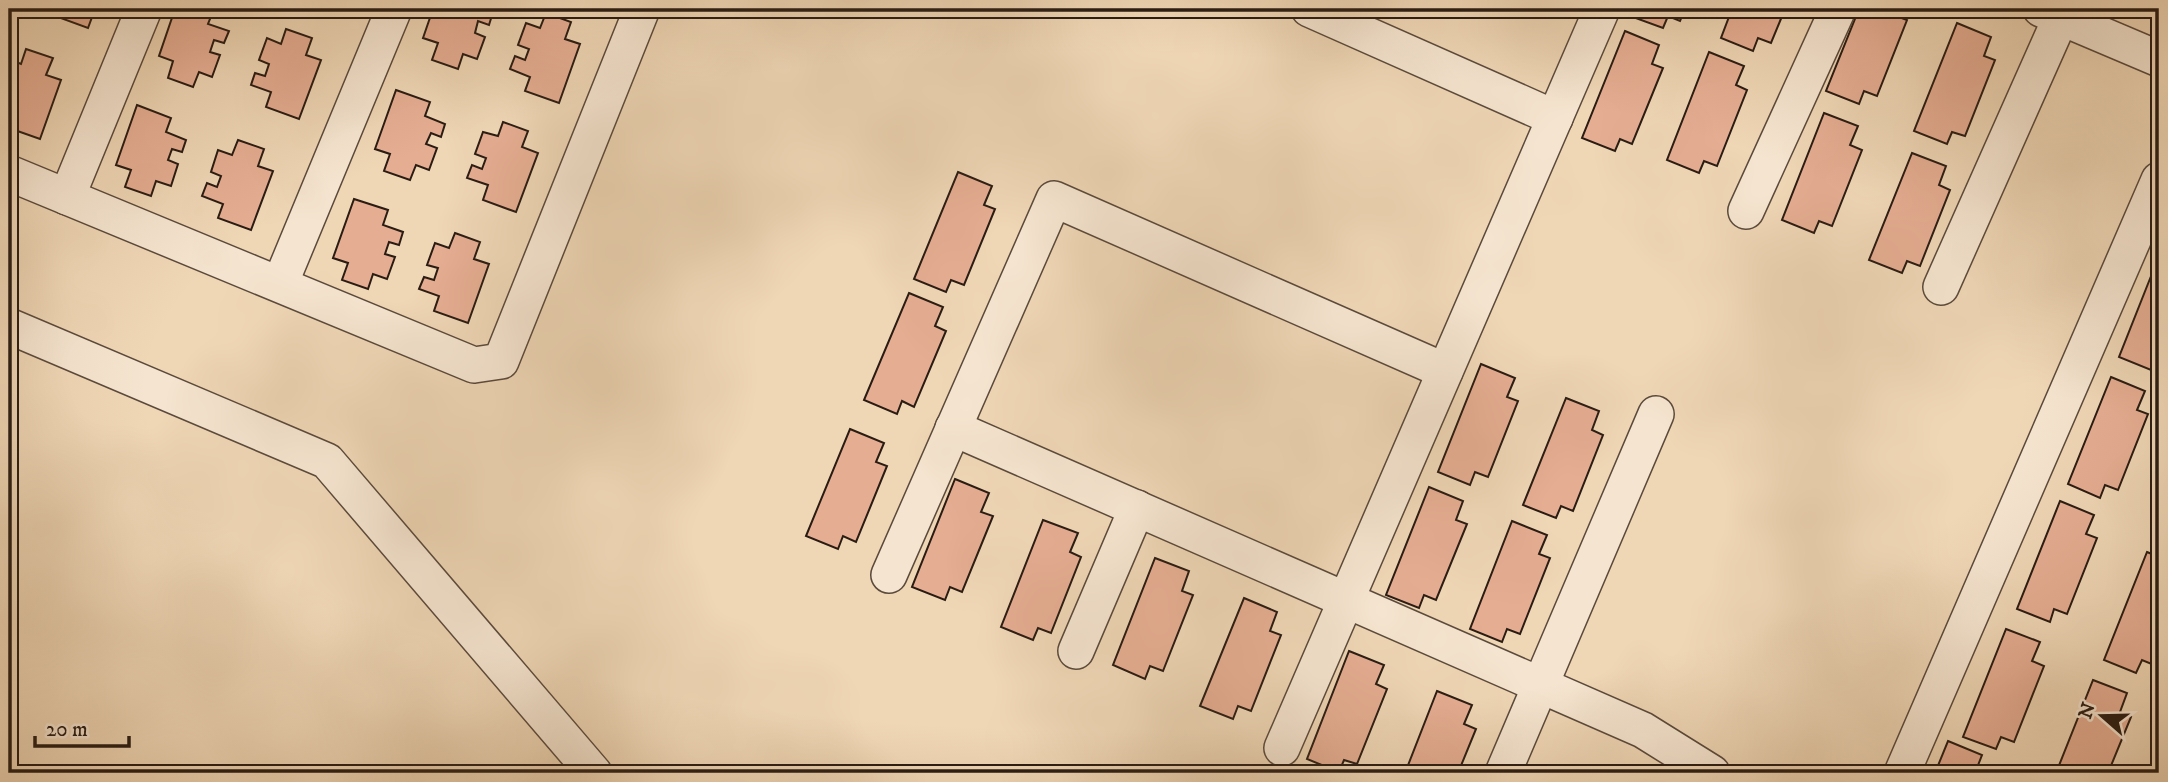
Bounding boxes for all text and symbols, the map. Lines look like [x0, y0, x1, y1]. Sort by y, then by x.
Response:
north arrow [2066, 680, 2136, 750]
text: N [2074, 699, 2101, 722]
scale bar [35, 705, 130, 749]
text: 20 m [46, 717, 88, 743]

